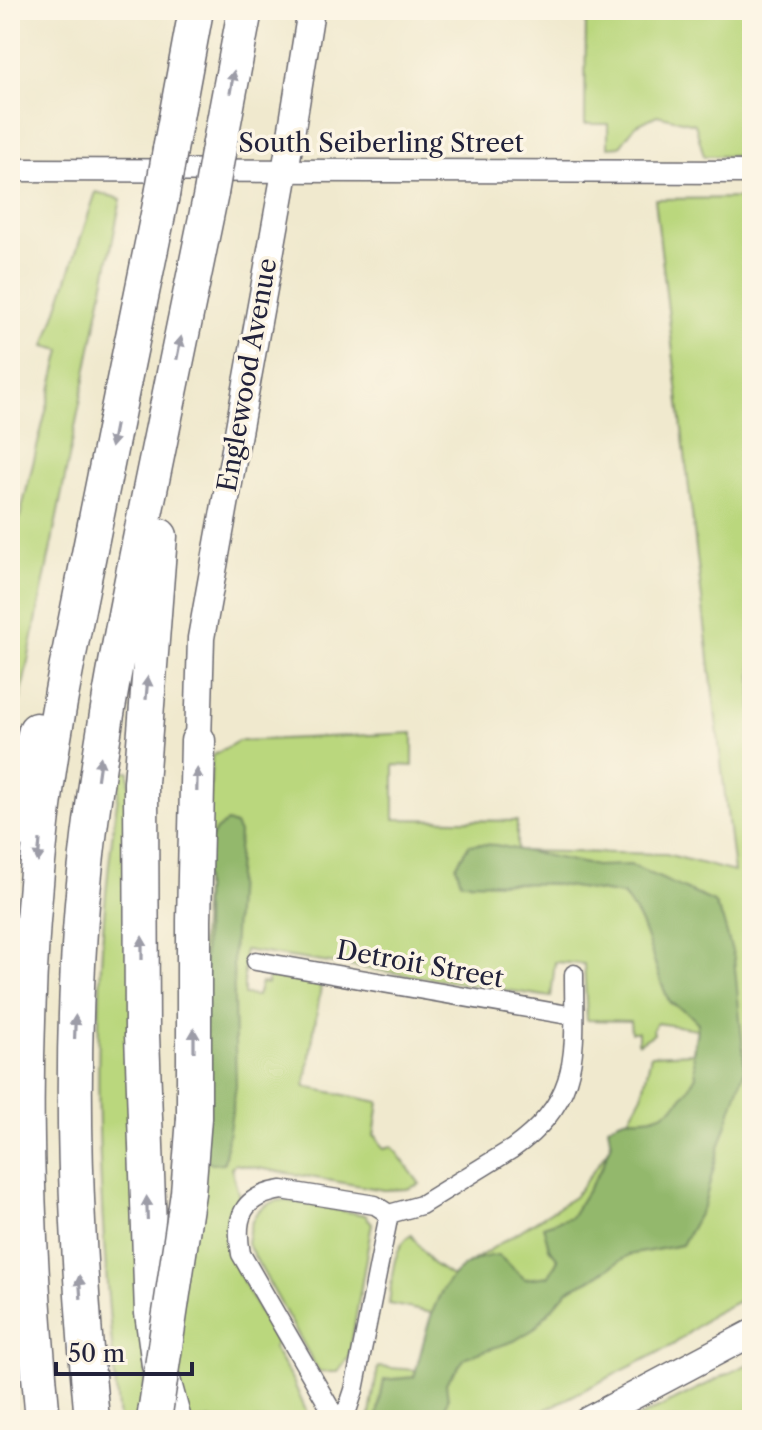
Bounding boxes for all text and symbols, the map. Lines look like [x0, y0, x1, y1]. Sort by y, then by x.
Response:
one-way arrow [227, 69, 239, 94]
street label: South Seiberling Street [238, 127, 525, 159]
street label: Englewood Avenue [211, 256, 283, 494]
one-way arrow [173, 335, 186, 360]
one-way arrow [106, 423, 119, 448]
one-way arrow [141, 675, 154, 700]
one-way arrow [93, 755, 106, 780]
one-way arrow [191, 767, 204, 792]
one-way arrow [33, 839, 46, 864]
street label: Detroit Street [334, 934, 507, 995]
one-way arrow [136, 935, 148, 960]
one-way arrow [68, 1014, 81, 1039]
one-way arrow [188, 1027, 200, 1052]
one-way arrow [141, 1195, 154, 1220]
one-way arrow [73, 1274, 86, 1299]
scale bar [56, 1326, 192, 1376]
text: 50 m [68, 1339, 125, 1368]

